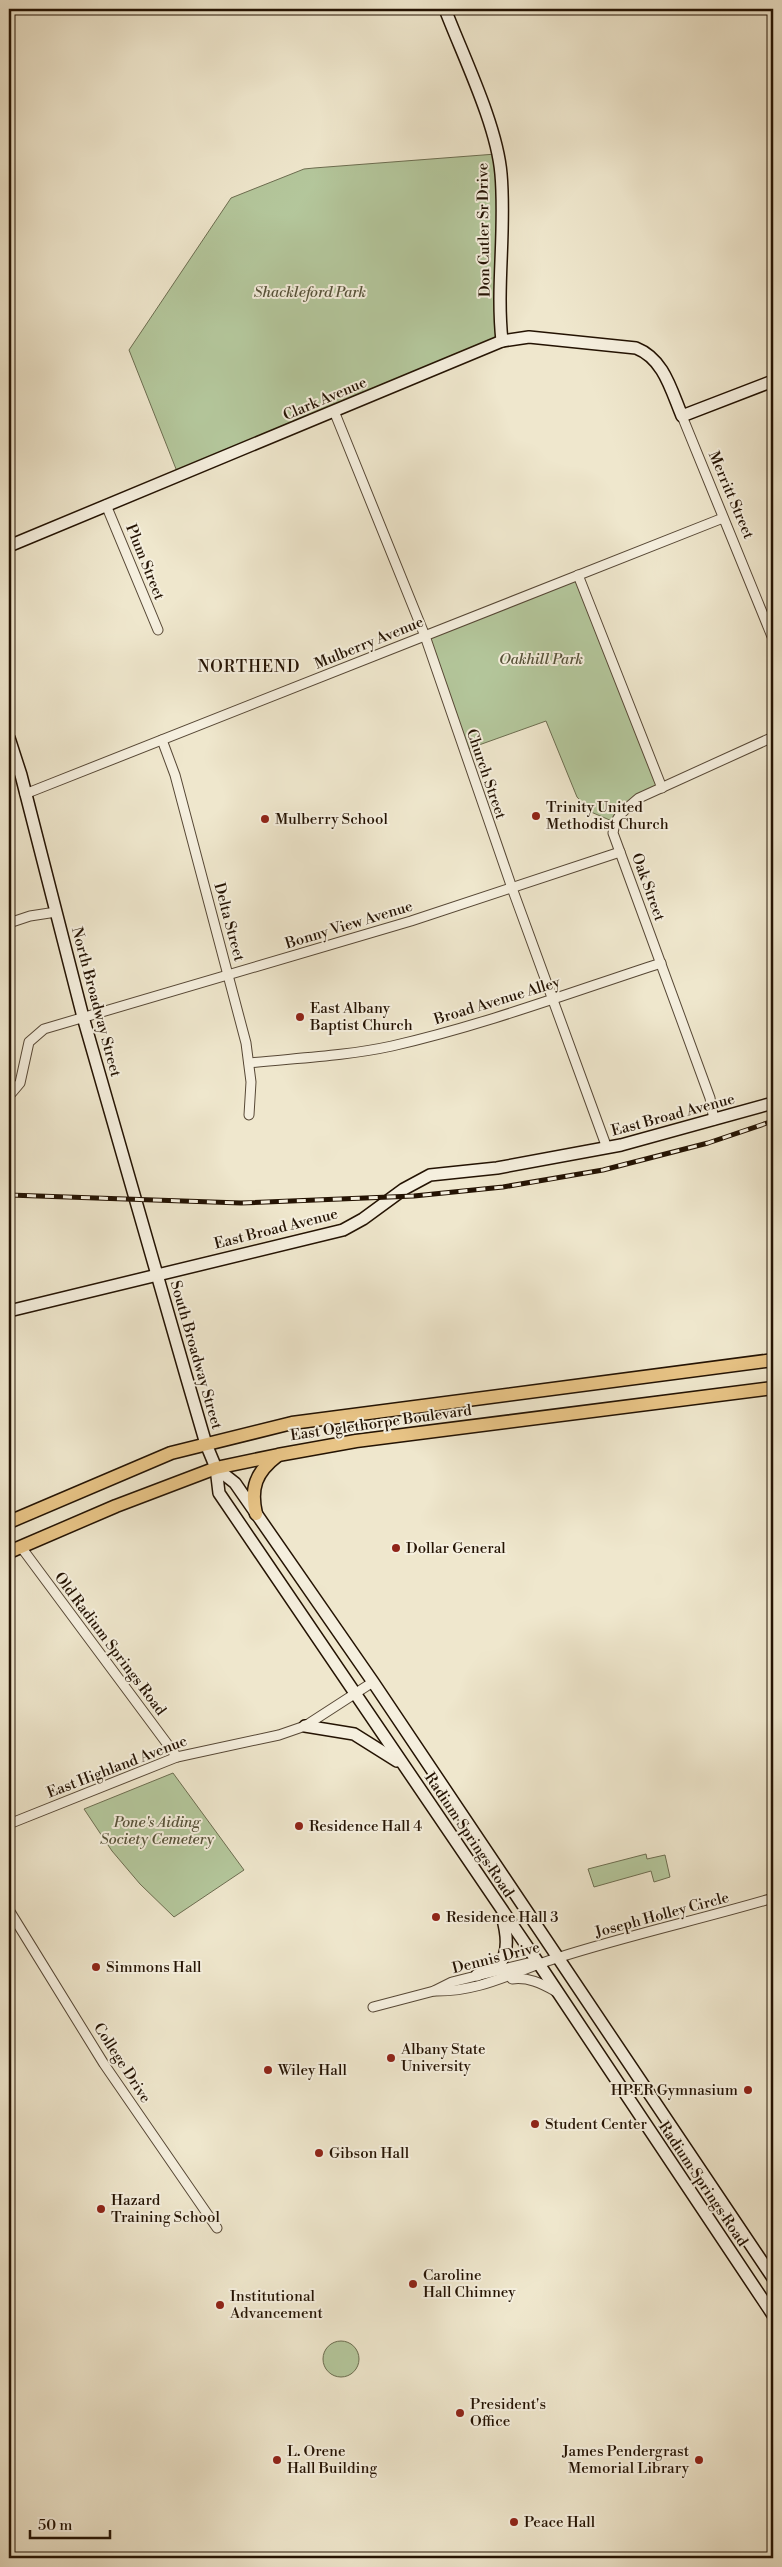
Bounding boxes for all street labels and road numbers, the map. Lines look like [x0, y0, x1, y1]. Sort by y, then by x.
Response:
street label: Don Cutler Sr Drive [473, 163, 495, 297]
street label: Clark Avenue [280, 373, 370, 425]
street label: Merritt Street [704, 448, 758, 542]
street label: Plum Street [121, 521, 169, 603]
street label: Mulberry Avenue [312, 612, 426, 674]
street label: Church Street [462, 726, 511, 822]
street label: Oak Street [627, 850, 669, 924]
street label: Delta Street [209, 881, 249, 964]
street label: Bonny View Avenue [282, 897, 415, 954]
street label: North Broadway Street [67, 925, 125, 1080]
street label: Broad Avenue Alley [431, 973, 563, 1030]
street label: East Broad Avenue [609, 1089, 737, 1141]
street label: East Broad Avenue [212, 1204, 340, 1254]
street label: South Broadway Street [166, 1279, 227, 1432]
street label: East Oglethorpe Boulevard [289, 1401, 473, 1445]
street label: Old Radium Springs Road [50, 1569, 170, 1720]
street label: East Highland Avenue [44, 1731, 190, 1803]
street label: Radium Springs Road [420, 1769, 518, 1902]
street label: Joseph Holley Circle [592, 1888, 731, 1942]
street label: Dennis Drive [450, 1938, 542, 1978]
street label: College Drive [89, 2019, 155, 2107]
street label: Radium Springs Road [654, 2118, 752, 2251]

